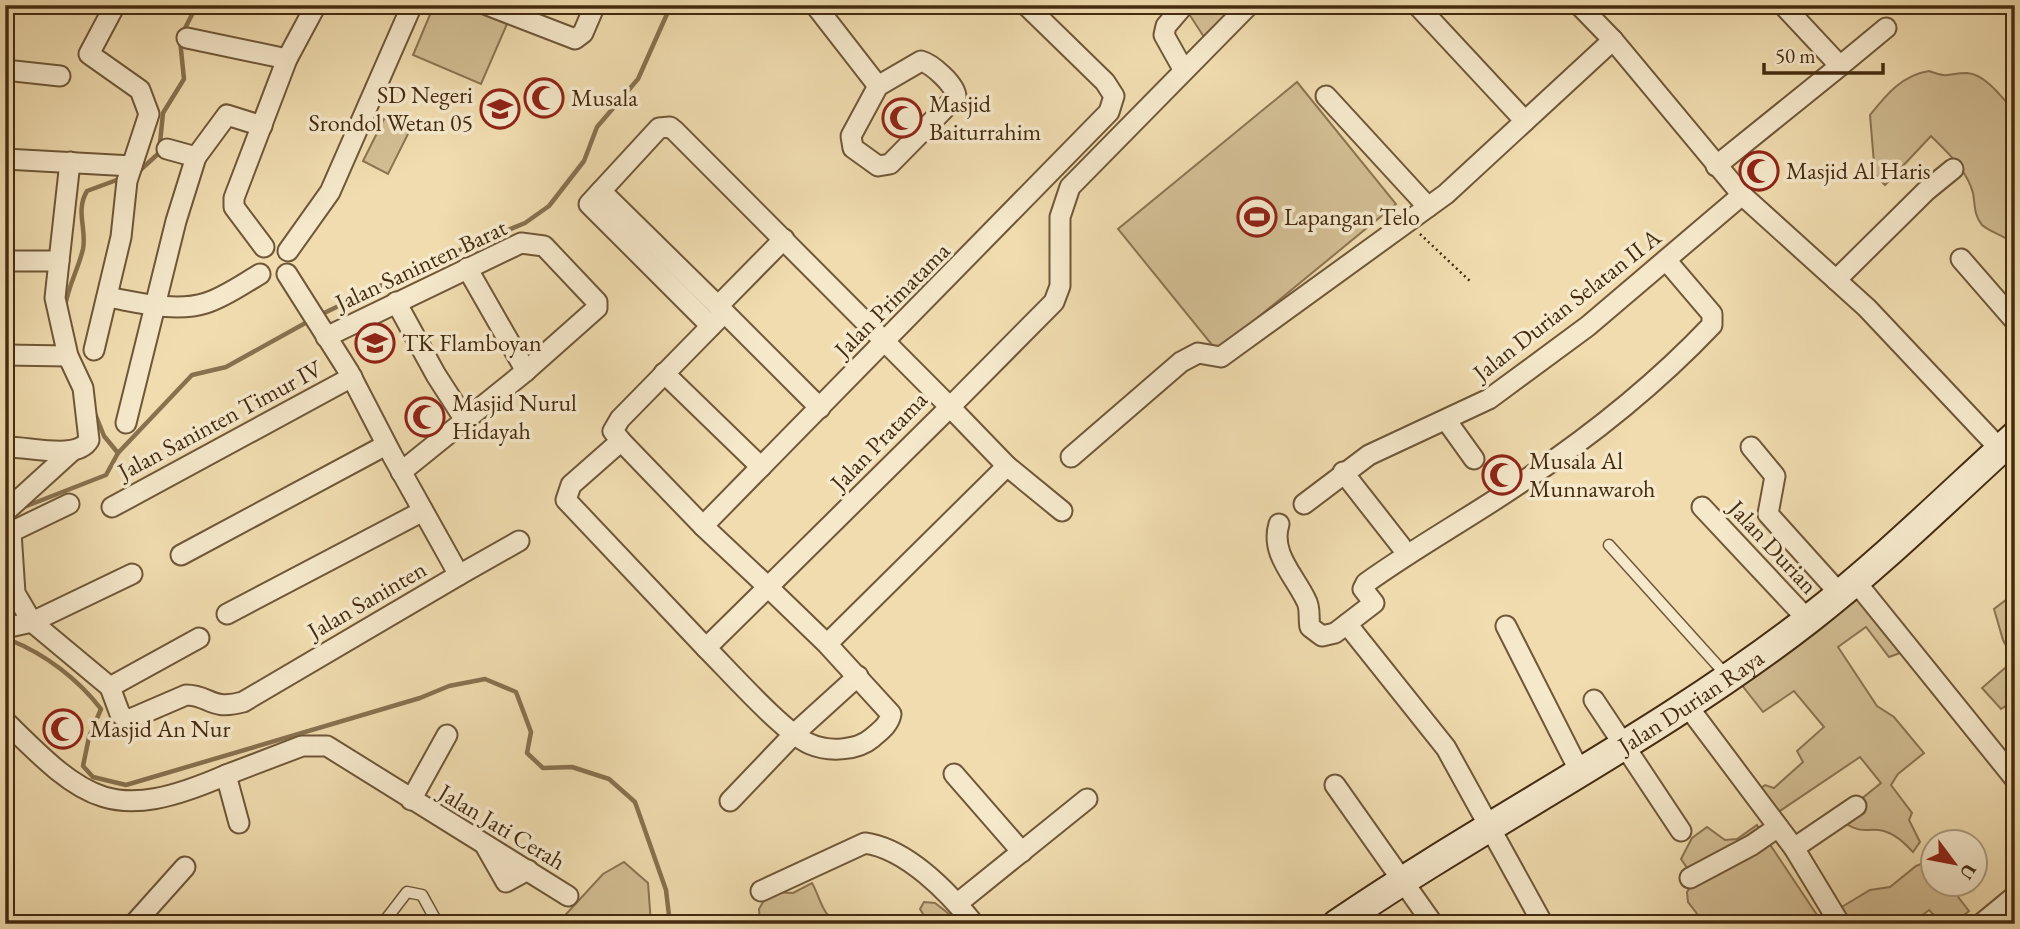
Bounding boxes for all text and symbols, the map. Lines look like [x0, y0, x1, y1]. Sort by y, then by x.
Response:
scale bar [1764, 32, 1884, 76]
text: 50 m [1775, 42, 1816, 69]
mosque icon: Musala [523, 77, 565, 119]
place label: SD Negeri Srondol Wetan 05 [308, 79, 473, 138]
place label: Musala [571, 82, 638, 113]
school or university icon: SD Negeri Srondol Wetan 05 [479, 88, 521, 130]
place label: Masjid Baiturrahim [929, 88, 1042, 147]
mosque icon: Masjid Baiturrahim [881, 97, 923, 139]
mosque icon: Masjid Al Haris [1738, 150, 1780, 192]
place label: Masjid Al Haris [1786, 155, 1931, 186]
sports icon: Lapangan Telo [1236, 196, 1278, 238]
place label: Lapangan Telo [1284, 201, 1420, 232]
street label: Jalan Saninten Barat [328, 211, 512, 319]
street label: Jalan Durian Selatan II A [1465, 221, 1667, 389]
street label: Jalan Primatama [826, 235, 956, 366]
school or university icon: TK Flamboyan [354, 322, 396, 364]
place label: TK Flamboyan [402, 327, 542, 358]
street label: Jalan Saninten Timur IV [110, 352, 328, 488]
street label: Jalan Pratama [822, 384, 934, 498]
place label: Masjid Nurul Hidayah [452, 387, 577, 446]
mosque icon: Masjid Nurul Hidayah [404, 396, 446, 438]
place label: Musala Al Munnawaroh [1529, 445, 1655, 504]
mosque icon: Musala Al Munnawaroh [1481, 454, 1523, 496]
street label: Jalan Durian [1721, 492, 1825, 600]
street label: Jalan Saninten [300, 553, 432, 647]
street label: Jalan Durian Raya [1610, 642, 1770, 761]
mosque icon: Masjid An Nur [42, 708, 84, 750]
place label: Masjid An Nur [90, 713, 230, 744]
street label: Jalan Jati Cerah [431, 775, 571, 877]
north arrow [1918, 828, 1988, 898]
text: U [1954, 859, 1982, 884]

